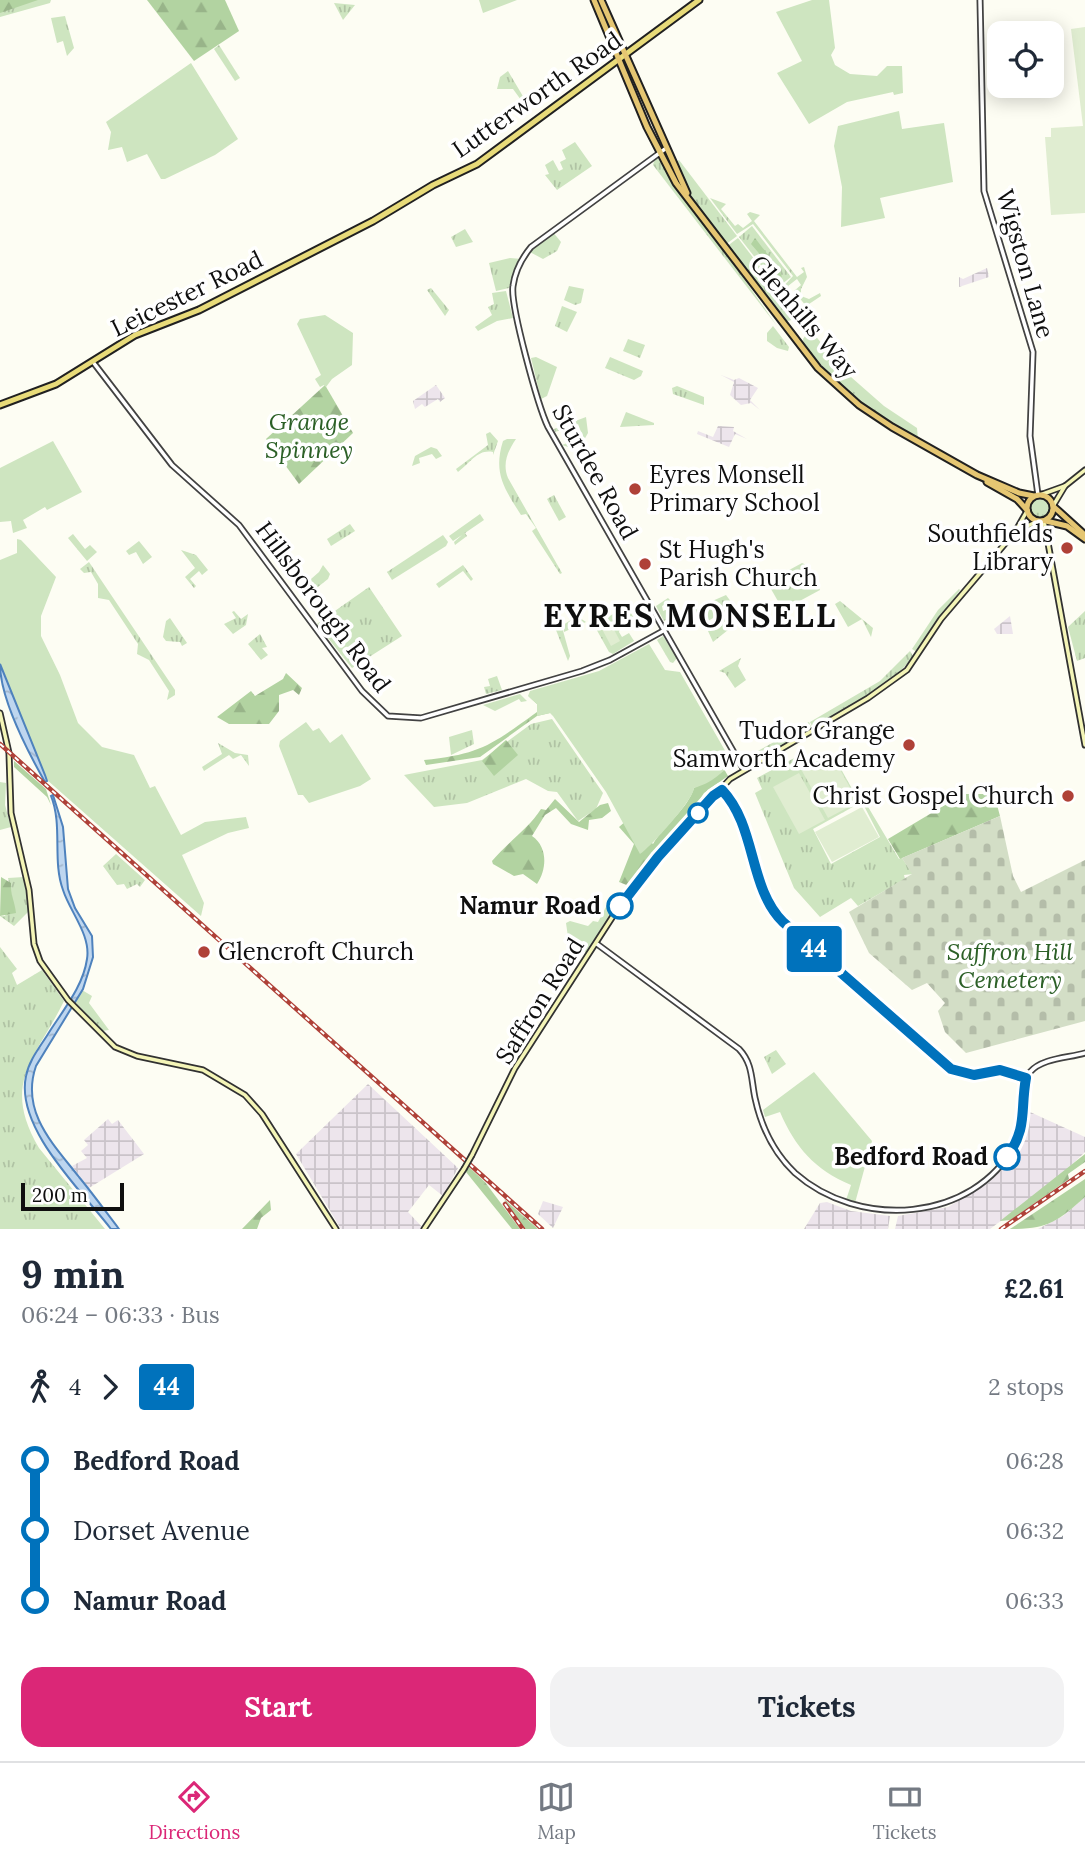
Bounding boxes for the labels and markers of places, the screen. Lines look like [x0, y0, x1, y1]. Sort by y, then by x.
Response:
place label: Eyres Monsell Primary School [649, 459, 820, 518]
marker: Eyres Monsell Primary School [627, 481, 643, 497]
place label: Southfields Library [927, 518, 1053, 577]
place label: St Hugh's Parish Church [659, 534, 818, 593]
marker: Southfields Library [1059, 540, 1075, 556]
marker: St Hugh's Parish Church [637, 556, 653, 572]
place label: Tudor Grange Samworth Academy [673, 715, 895, 774]
marker: Tudor Grange Samworth Academy [901, 737, 917, 753]
place label: Christ Gospel Church [813, 780, 1054, 811]
marker: Christ Gospel Church [1060, 788, 1076, 804]
unlabelled marker [688, 803, 708, 823]
place label: Namur Road [459, 890, 601, 921]
marker: Namur Road [607, 893, 633, 919]
place label: Glencroft Church [218, 936, 414, 967]
marker: Glencroft Church [196, 944, 212, 960]
place label: Bedford Road [834, 1141, 988, 1172]
marker: Bedford Road [994, 1144, 1020, 1170]

